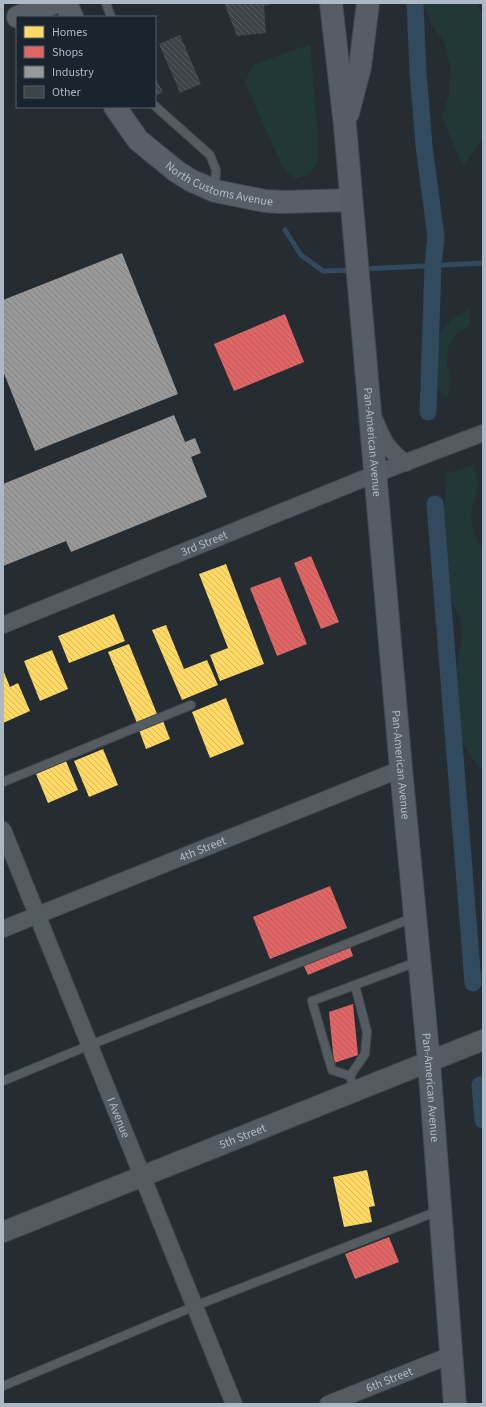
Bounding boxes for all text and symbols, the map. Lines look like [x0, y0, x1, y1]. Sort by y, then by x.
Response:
legend [16, 16, 156, 108]
text: Homes [52, 24, 87, 41]
text: Shops [52, 44, 83, 61]
text: Industry [52, 64, 94, 81]
text: Other [52, 84, 82, 101]
street label: North Customs Avenue [161, 158, 273, 210]
street label: Pan-American Avenue [359, 387, 385, 497]
street label: 3rd Street [178, 527, 230, 561]
street label: Pan-American Avenue [387, 709, 414, 820]
street label: 4th Street [177, 832, 229, 866]
street label: Pan-American Avenue [417, 1032, 443, 1143]
street label: I Avenue [102, 1095, 134, 1141]
street label: 5th Street [217, 1120, 269, 1154]
street label: 6th Street [364, 1363, 415, 1397]

